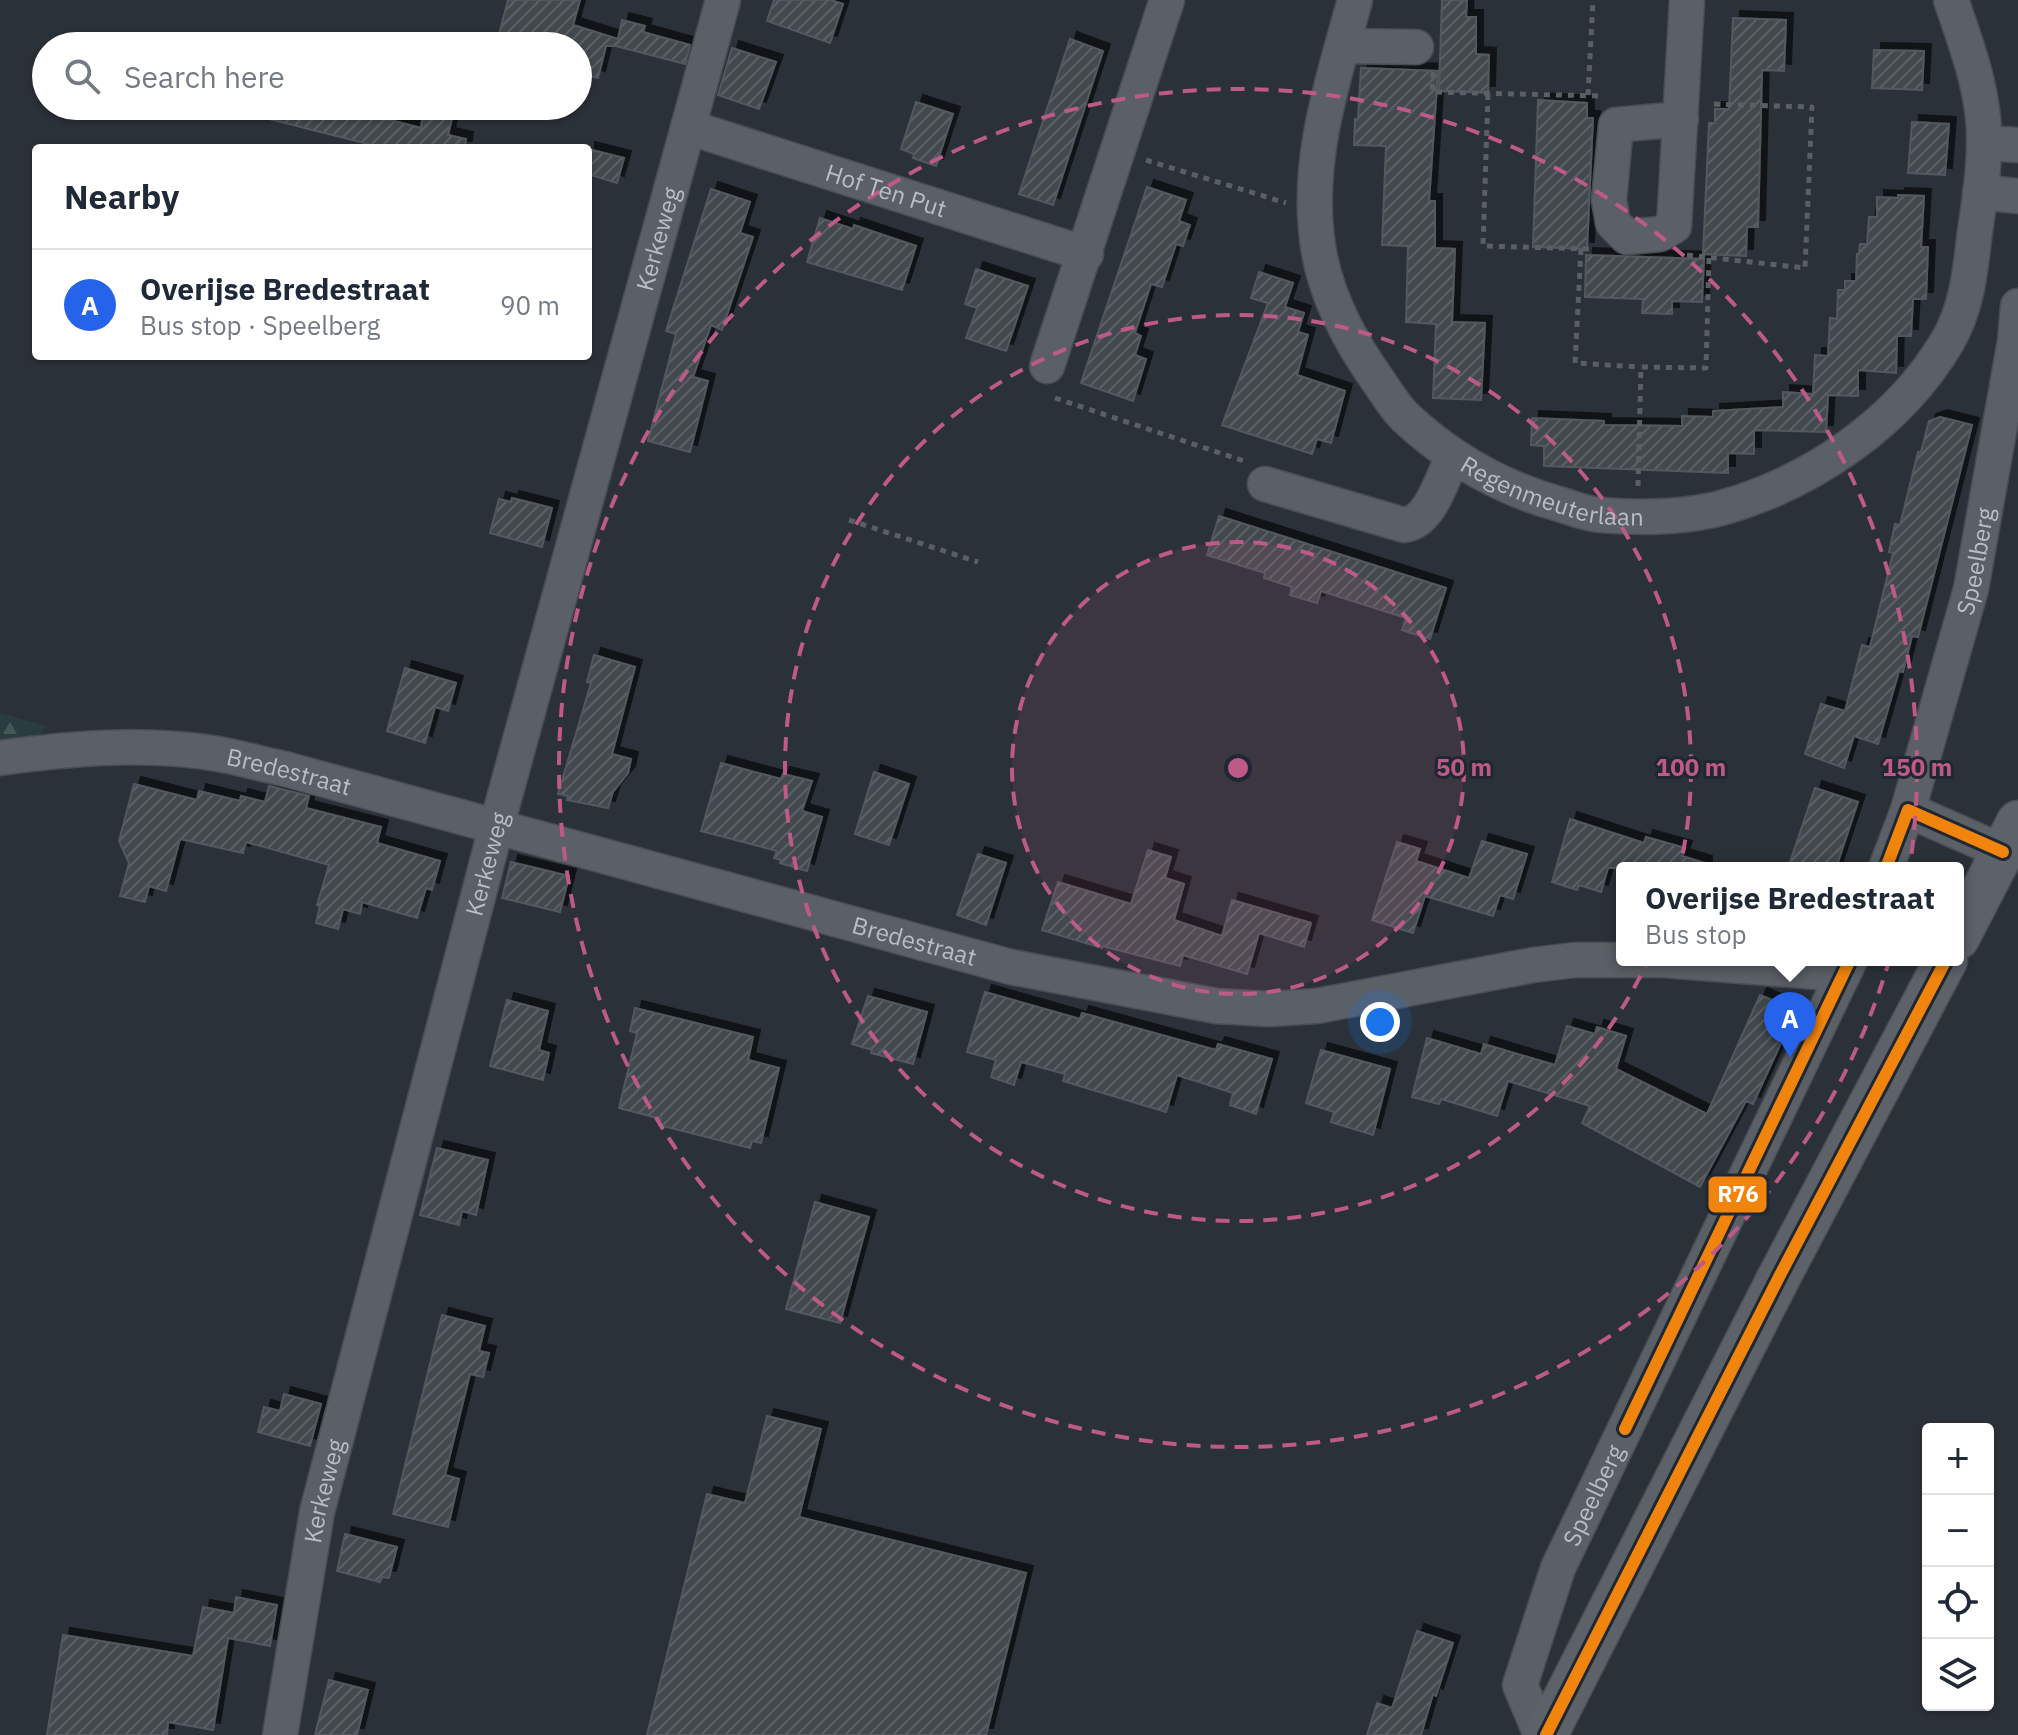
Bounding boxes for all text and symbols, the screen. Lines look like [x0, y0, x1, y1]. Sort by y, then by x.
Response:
search box [32, 32, 592, 120]
icon: search [60, 54, 104, 98]
text: Search here [124, 57, 285, 96]
street label: Hof Ten Put [822, 156, 951, 224]
text: Nearby [64, 174, 179, 218]
street label: Kerkeweg [628, 183, 687, 294]
text: Overijse Bredestraat [140, 269, 430, 308]
text: A [81, 288, 99, 322]
text: 90 m [500, 288, 560, 322]
text: Bus stop · Speelberg [140, 308, 380, 342]
street label: Regenmeuterlaan [1455, 448, 1644, 533]
street label: Speelberg [1948, 505, 2001, 619]
street label: Bredestraat [224, 740, 355, 802]
text: 50 m [1436, 751, 1492, 783]
text: 100 m [1656, 751, 1726, 783]
text: 150 m [1882, 751, 1952, 783]
centre of rings [1224, 754, 1252, 782]
street label: Kerkeweg [458, 808, 516, 919]
popup [1616, 862, 1964, 966]
text: Overijse Bredestraat [1645, 878, 1935, 917]
street label: Bredestraat [849, 908, 980, 973]
text: Bus stop [1645, 917, 1747, 951]
pin: A [1764, 992, 1816, 1058]
your location [1360, 1002, 1400, 1042]
line badge: R76 [1707, 1175, 1768, 1214]
text: R76 [1717, 1179, 1759, 1208]
map controls [1922, 1423, 1994, 1711]
button: + [1922, 1423, 1994, 1495]
street label: Kerkeweg [296, 1435, 352, 1545]
street label: Speelberg [1555, 1439, 1631, 1551]
button: − [1922, 1495, 1994, 1567]
button: locate [1922, 1567, 1994, 1639]
button: layers [1922, 1639, 1994, 1711]

